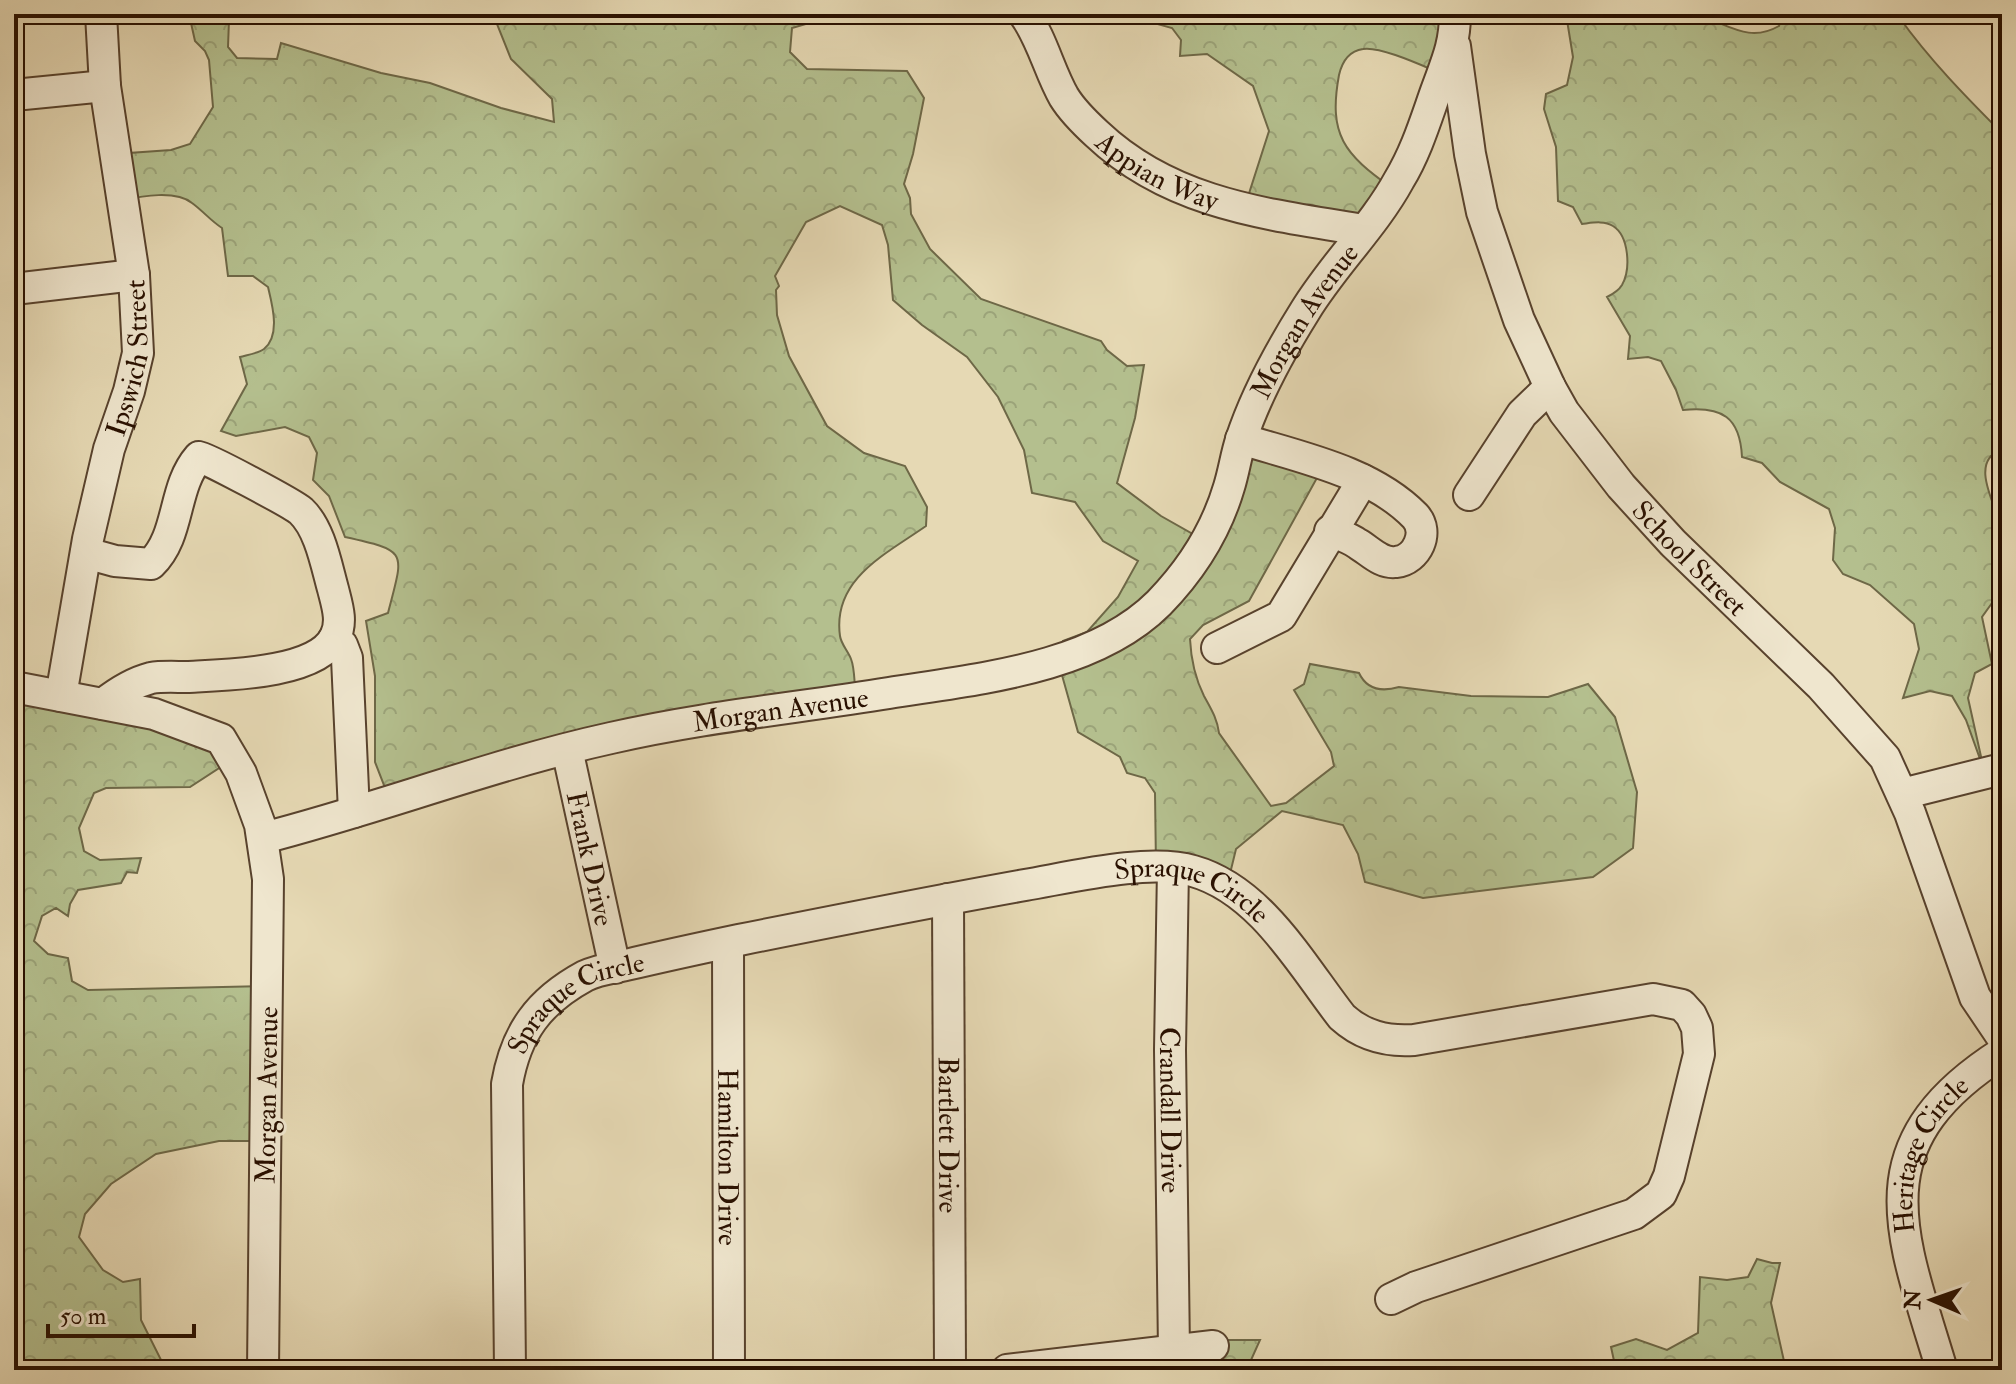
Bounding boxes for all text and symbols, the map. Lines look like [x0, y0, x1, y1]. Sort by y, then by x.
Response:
street label: Appian Way [1087, 124, 1223, 220]
street label: Morgan Avenue [1244, 237, 1367, 405]
street label: Ipswich Street [99, 279, 157, 441]
street label: School Street [1624, 494, 1754, 624]
street label: Morgan Avenue [690, 680, 871, 741]
street label: Frank Drive [558, 788, 621, 930]
street label: Spraque Circle [1112, 851, 1277, 932]
street label: Spraque Circle [500, 945, 648, 1060]
street label: Morgan Avenue [248, 1006, 287, 1184]
street label: Crandall Drive [1151, 1027, 1188, 1194]
street label: Bartlett Drive [930, 1057, 965, 1214]
street label: Hamilton Drive [709, 1068, 745, 1246]
street label: Heritage Circle [1886, 1068, 1977, 1235]
north arrow [1892, 1260, 1972, 1340]
scale bar [48, 1288, 194, 1338]
text: N [1899, 1289, 1927, 1311]
text: 50 m [60, 1301, 107, 1332]

